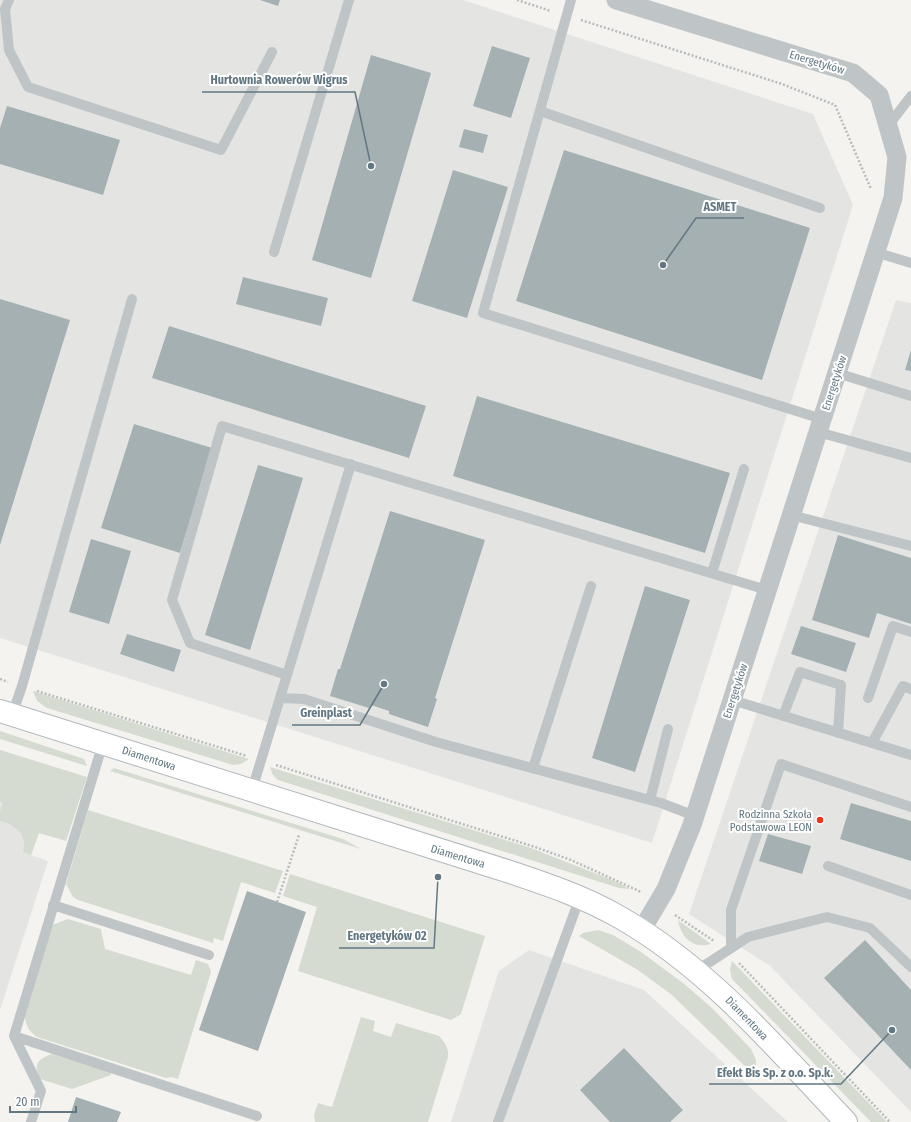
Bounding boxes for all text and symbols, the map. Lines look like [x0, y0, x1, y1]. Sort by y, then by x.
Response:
street label: Energetyków [788, 48, 846, 77]
callout: Hurtownia Rowerów Wigrus [202, 68, 355, 92]
text: Hurtownia Rowerów Wigrus [210, 73, 348, 87]
callout: ASMET [696, 194, 744, 218]
text: ASMET [703, 200, 737, 214]
street label: Energetyków [820, 354, 849, 412]
street label: Energetyków [721, 662, 750, 720]
callout: Greinplast [292, 701, 360, 725]
text: Greinplast [300, 706, 353, 720]
street label: Diamentowa [120, 744, 177, 773]
place label: Rodzinna Szkoła Podstawowa LEON [730, 808, 812, 834]
marker: Rodzinna Szkoła Podstawowa LEON [815, 815, 825, 825]
street label: Diamentowa [429, 842, 486, 871]
callout: Energetyków 02 [339, 924, 434, 948]
text: Energetyków 02 [348, 929, 427, 943]
street label: Diamentowa [723, 994, 771, 1043]
callout: Efekt Bis Sp. z o.o. Sp.k. [709, 1060, 841, 1084]
text: Efekt Bis Sp. z o.o. Sp.k. [717, 1066, 833, 1080]
scale bar [10, 1088, 76, 1114]
text: 20 m [16, 1095, 40, 1109]

